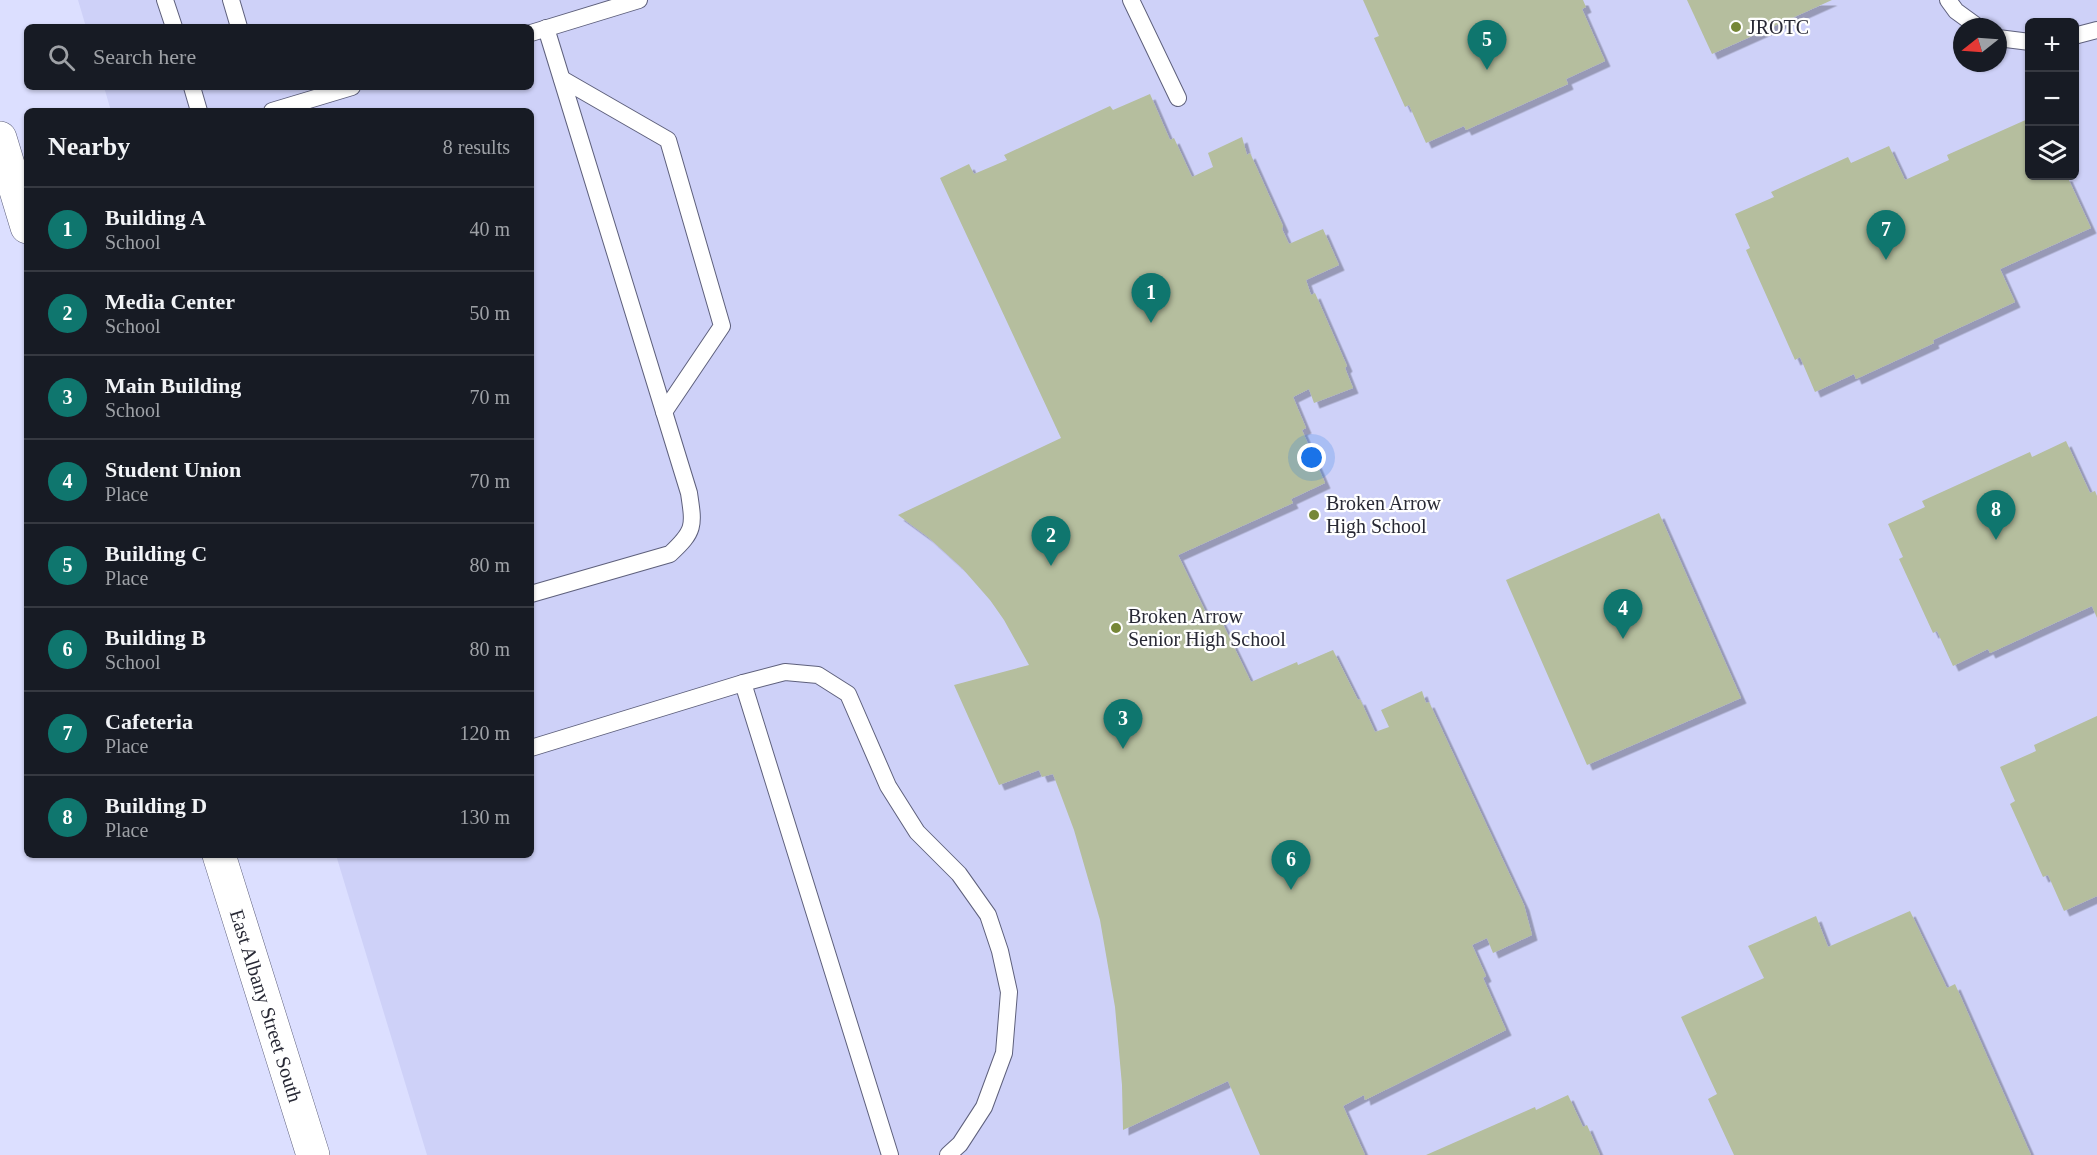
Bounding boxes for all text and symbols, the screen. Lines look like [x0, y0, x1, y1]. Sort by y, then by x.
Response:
place label: JROTC [1748, 16, 1809, 38]
north arrow [1953, 18, 2007, 72]
map controls [2025, 18, 2079, 180]
button: + [2025, 18, 2079, 72]
pin: 5 [1468, 20, 1506, 70]
marker: JROTC [1729, 20, 1743, 34]
search box [24, 24, 534, 90]
icon: search [45, 41, 78, 74]
text: Search here [93, 44, 196, 69]
button: − [2025, 72, 2079, 126]
button: layers [2025, 126, 2079, 180]
text: Nearby [48, 132, 130, 161]
text: 8 results [443, 136, 510, 158]
text: Building A [105, 205, 206, 230]
pin: 7 [1866, 210, 1906, 260]
text: 1 [63, 218, 73, 240]
text: 40 m [469, 218, 510, 240]
text: School [105, 231, 161, 253]
pin: 1 [1132, 274, 1170, 323]
text: Media Center [105, 289, 235, 314]
text: 2 [63, 302, 73, 324]
text: 50 m [469, 302, 510, 324]
text: School [105, 315, 161, 337]
text: Main Building [105, 373, 241, 398]
text: 3 [63, 386, 73, 408]
text: 70 m [469, 386, 510, 408]
text: School [105, 399, 161, 421]
your location [1297, 443, 1326, 472]
text: Student Union [105, 457, 241, 482]
text: 4 [63, 470, 73, 492]
text: 70 m [469, 470, 510, 492]
text: Place [105, 483, 148, 505]
pin: 8 [1976, 490, 2016, 540]
place label: Broken Arrow High School [1326, 492, 1442, 538]
marker: Broken Arrow High School [1307, 508, 1321, 522]
pin: 2 [1032, 516, 1070, 566]
text: Building C [105, 541, 207, 566]
text: 5 [63, 554, 73, 576]
text: 80 m [469, 554, 510, 576]
text: Place [105, 567, 148, 589]
pin: 4 [1604, 590, 1642, 639]
place label: Broken Arrow Senior High School [1128, 605, 1286, 651]
marker: Broken Arrow Senior High School [1109, 621, 1123, 635]
text: Building B [105, 625, 206, 650]
text: 6 [63, 638, 73, 660]
text: 80 m [469, 638, 510, 660]
text: School [105, 651, 161, 673]
pin: 3 [1104, 700, 1142, 749]
text: Cafeteria [105, 709, 193, 734]
text: 7 [63, 722, 73, 744]
text: 120 m [459, 722, 510, 744]
text: Place [105, 735, 148, 757]
text: Building D [105, 793, 207, 818]
text: 8 [63, 806, 73, 828]
text: 130 m [459, 806, 510, 828]
text: Place [105, 819, 148, 841]
pin: 6 [1272, 840, 1310, 890]
street label: East Albany Street South [226, 907, 307, 1105]

